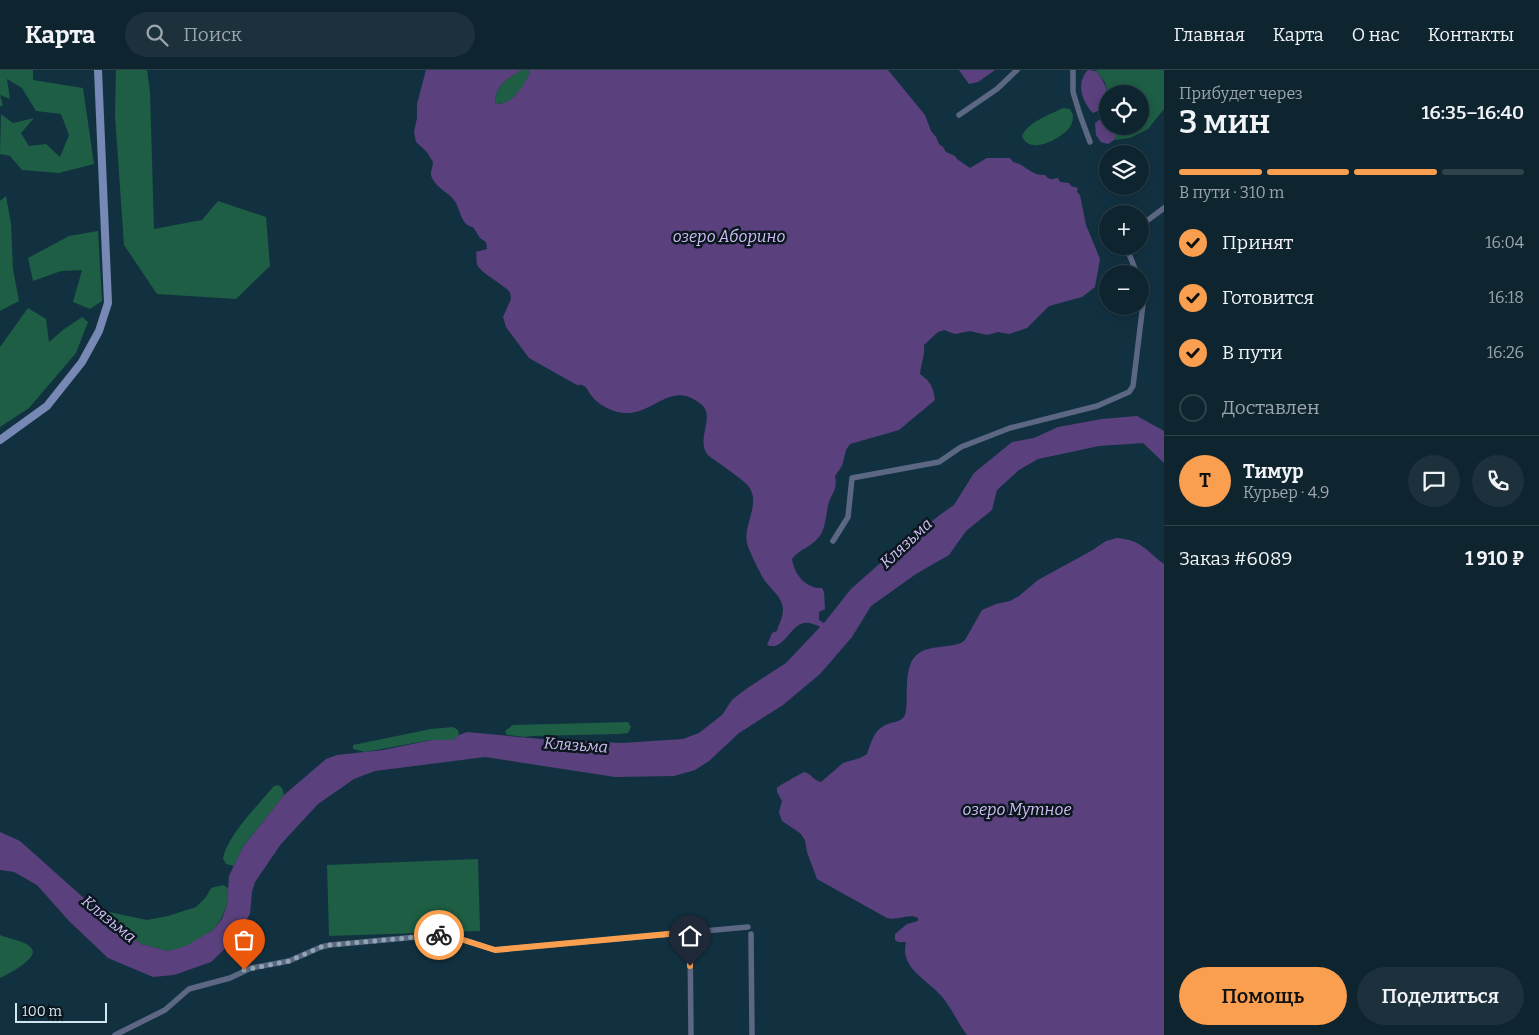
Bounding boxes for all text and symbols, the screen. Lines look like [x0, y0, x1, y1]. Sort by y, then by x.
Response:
search box [125, 12, 475, 57]
text: Карта [25, 21, 95, 49]
icon: search [143, 21, 171, 49]
text: Поиск [183, 23, 242, 46]
text: Главная [1174, 24, 1245, 46]
text: Карта [1273, 24, 1324, 46]
text: О нас [1352, 24, 1400, 46]
text: Контакты [1428, 24, 1514, 46]
text: Прибудет через [1179, 84, 1303, 103]
map controls [1099, 85, 1149, 315]
button: locate [1099, 85, 1149, 135]
text: 16:35–16:40 [1421, 101, 1524, 124]
text: 3 мин [1179, 103, 1270, 141]
button: layers [1099, 145, 1149, 195]
text: В пути · 310 m [1179, 183, 1284, 202]
button: + [1099, 205, 1149, 255]
water label: озеро Аборино [673, 227, 785, 246]
icon: check [1179, 229, 1207, 257]
text: Принят [1222, 231, 1293, 254]
text: 16:04 [1485, 233, 1524, 252]
button: − [1099, 265, 1149, 315]
icon: check [1179, 284, 1207, 312]
text: Готовится [1222, 286, 1314, 309]
text: 16:18 [1489, 288, 1524, 307]
icon: check [1179, 339, 1207, 367]
text: В пути [1222, 341, 1283, 364]
text: 16:26 [1487, 343, 1524, 362]
text: Доставлен [1222, 396, 1320, 419]
button: chat [1408, 455, 1460, 507]
button: phone [1472, 455, 1524, 507]
text: Тимур [1243, 460, 1303, 483]
text: Т [1199, 469, 1211, 492]
text: Курьер · 4.9 [1243, 483, 1329, 502]
water label: Клязьма [876, 514, 936, 572]
text: Заказ #6089 [1179, 547, 1292, 570]
text: 1 910 ₽ [1465, 547, 1524, 570]
water label: Клязьма [543, 733, 609, 757]
water label: озеро Мутное [962, 800, 1072, 819]
water label: Клязьма [78, 891, 140, 947]
courier [414, 910, 464, 960]
pin [669, 915, 711, 966]
pin [223, 919, 265, 970]
icon: bike [425, 921, 453, 949]
icon: home [676, 922, 704, 950]
icon: bag [230, 926, 258, 954]
button: Помощь [1179, 967, 1347, 1025]
button: Поделиться [1357, 967, 1524, 1025]
scale bar [15, 1000, 108, 1023]
text: 100 m [22, 1003, 62, 1020]

